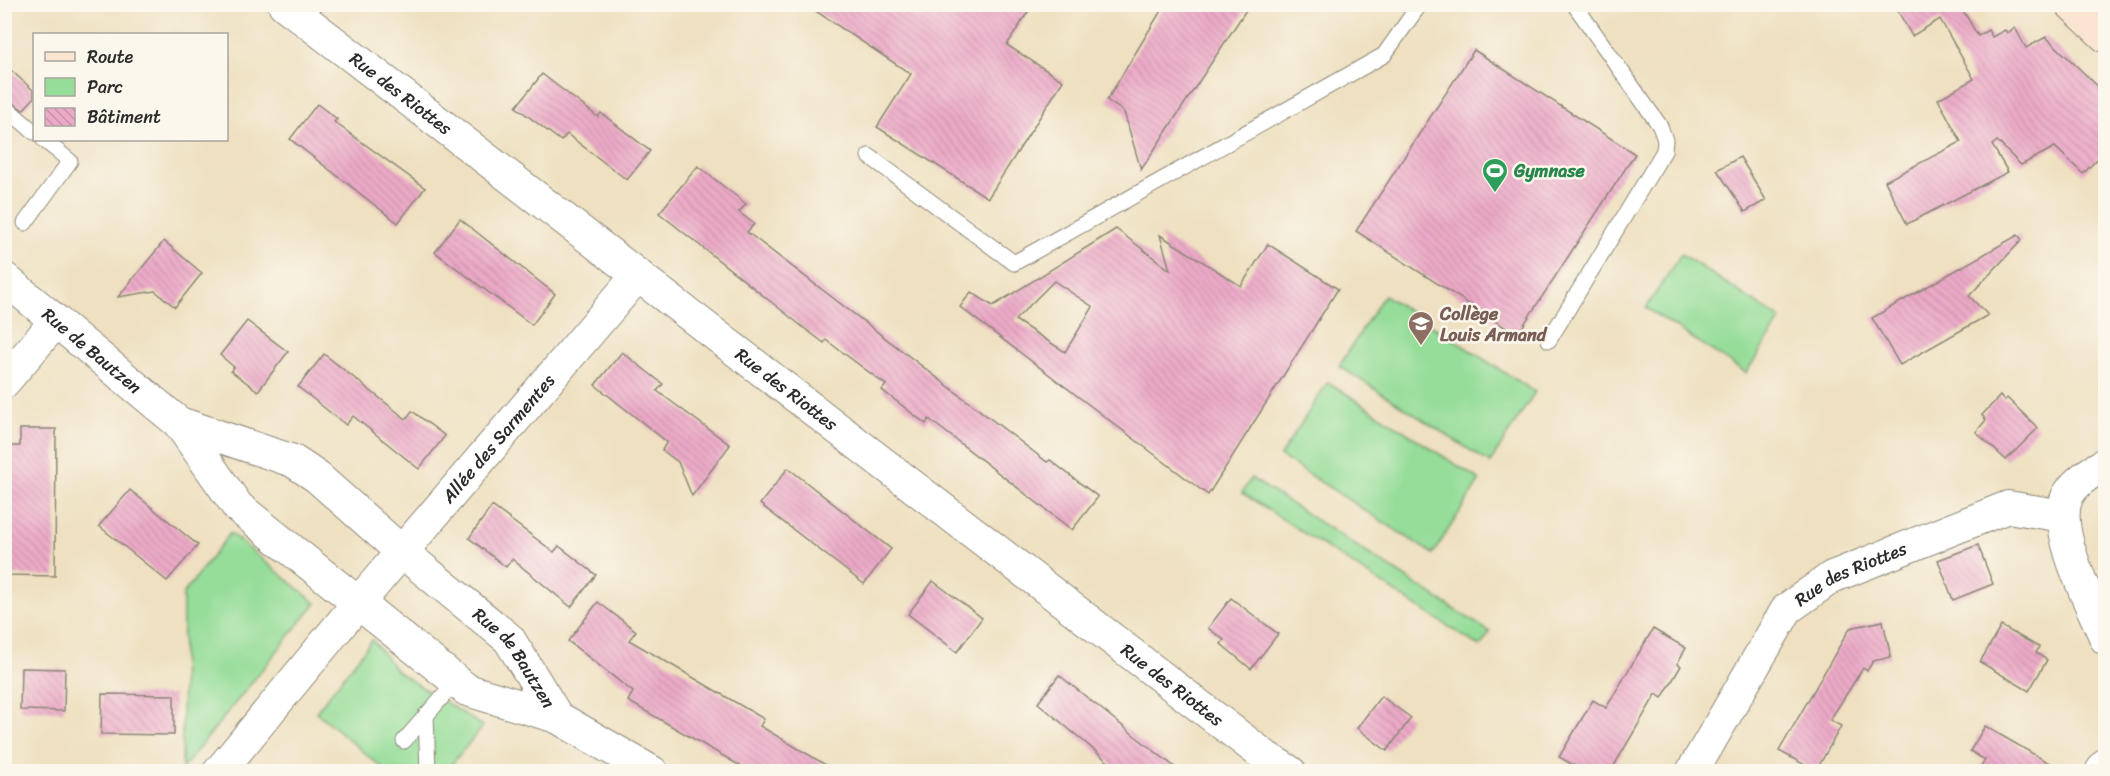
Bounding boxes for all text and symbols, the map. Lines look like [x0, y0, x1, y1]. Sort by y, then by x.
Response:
legend [33, 33, 228, 141]
text: Route [87, 41, 134, 73]
street label: Rue des Riottes [342, 43, 460, 144]
text: Parc [87, 71, 123, 103]
text: Bâtiment [87, 101, 161, 133]
place label: Gymnase [1513, 155, 1585, 187]
sports icon: Gymnase [1480, 156, 1510, 194]
place label: Collège Louis Armand [1439, 298, 1548, 351]
street label: Rue de Bautzen [34, 299, 149, 402]
school or university icon: Collège Louis Armand [1406, 309, 1436, 347]
street label: Rue des Riottes [728, 339, 845, 440]
street label: Allée des Sarmentes [433, 366, 564, 511]
street label: Rue des Riottes [1788, 533, 1912, 615]
street label: Rue de Bautzen [465, 599, 564, 715]
street label: Rue des Riottes [1114, 635, 1231, 735]

